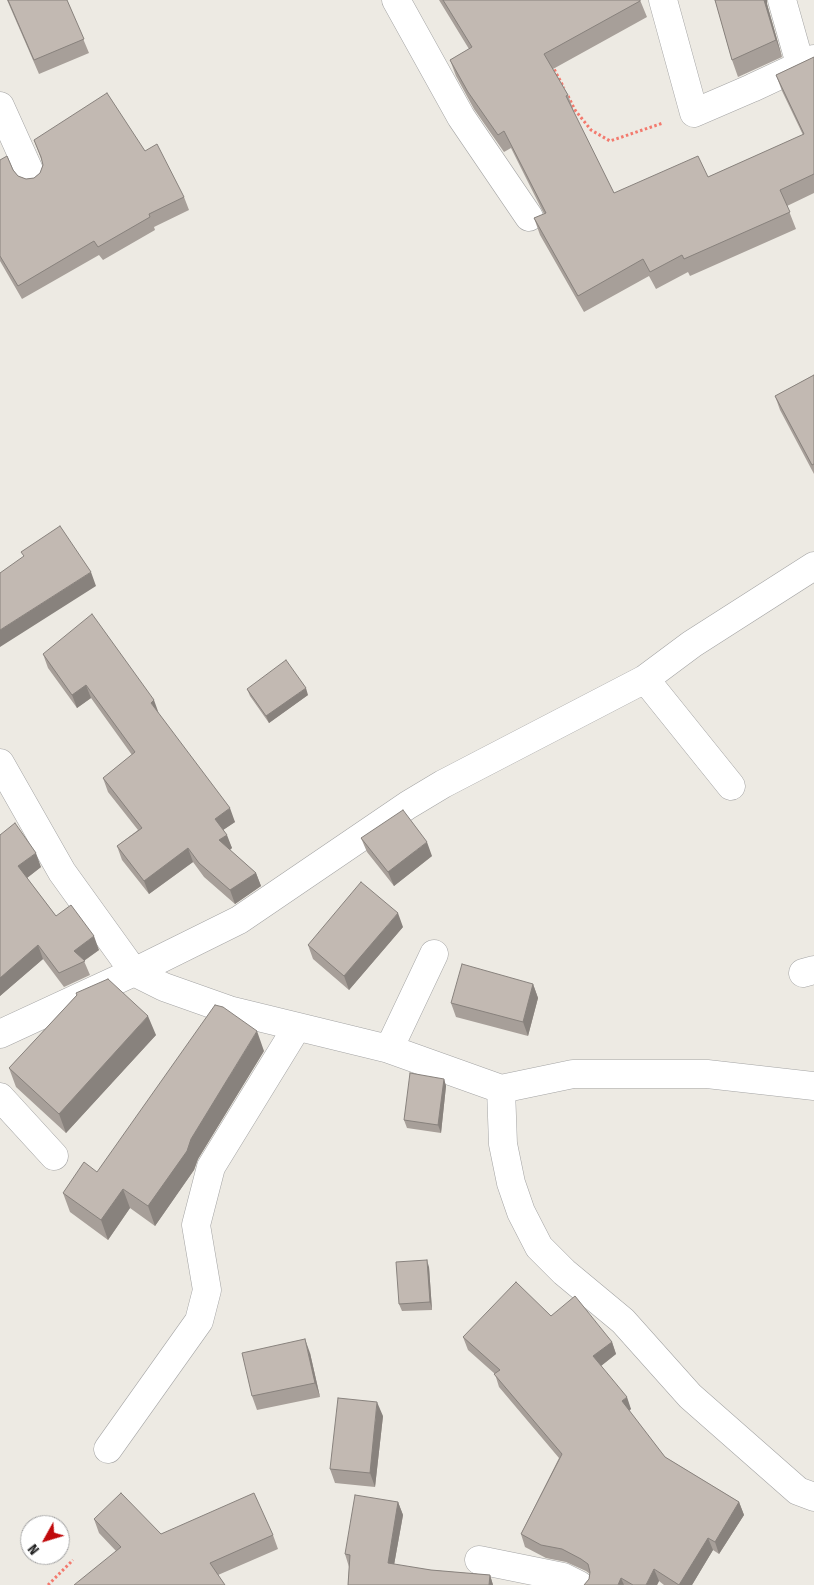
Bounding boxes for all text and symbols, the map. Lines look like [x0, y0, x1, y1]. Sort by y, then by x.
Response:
north arrow [20, 1515, 70, 1565]
text: N [24, 1541, 43, 1558]

